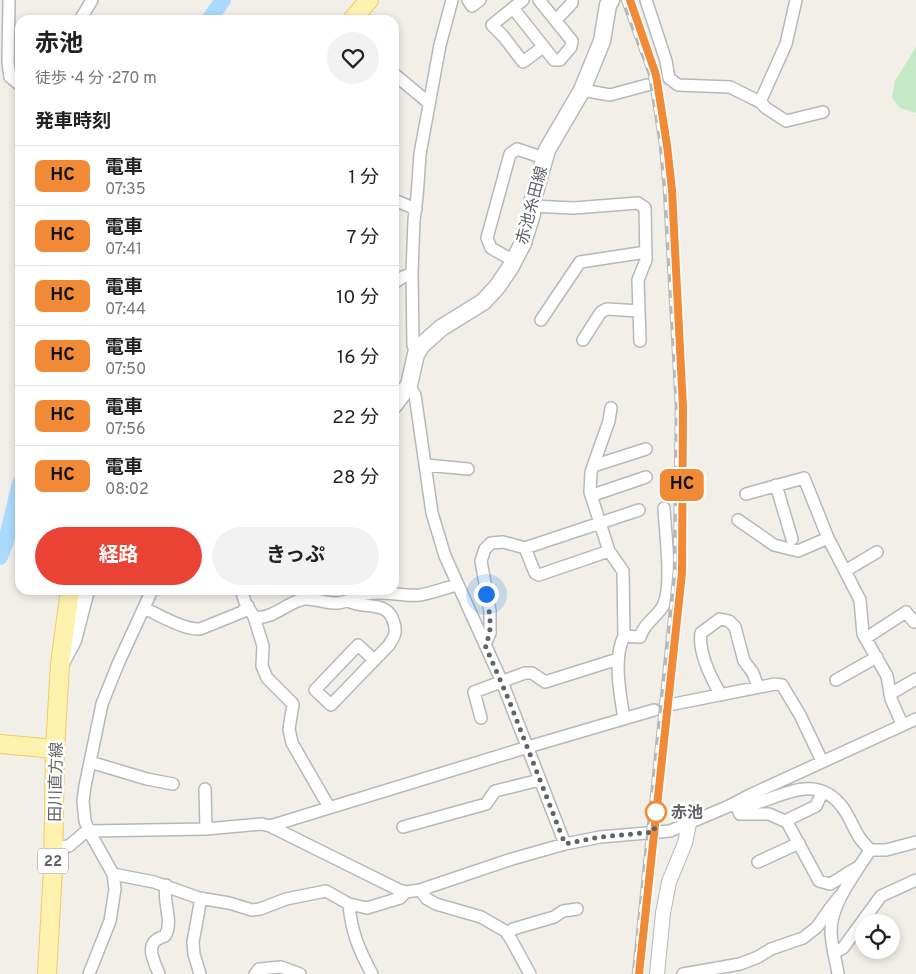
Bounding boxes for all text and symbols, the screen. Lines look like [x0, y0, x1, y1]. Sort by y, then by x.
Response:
text: 赤池 [35, 30, 83, 60]
button: heart [327, 32, 379, 84]
text: 徒歩 · 4 分 · 270 m [35, 69, 157, 89]
text: 発車時刻 [35, 110, 111, 134]
text: 電車 [105, 156, 143, 180]
text: HC [50, 164, 75, 187]
street label: 赤池糸田線 [513, 164, 553, 247]
text: 1 分 [348, 166, 379, 190]
text: 07:35 [105, 180, 146, 200]
text: 電車 [105, 216, 143, 240]
text: HC [50, 224, 75, 247]
text: 7 分 [346, 226, 379, 250]
text: 07:41 [105, 240, 142, 260]
text: 電車 [105, 276, 143, 300]
text: HC [50, 284, 75, 307]
text: 10 分 [336, 286, 379, 310]
text: 07:44 [105, 300, 146, 320]
text: 電車 [105, 336, 143, 360]
text: HC [50, 344, 75, 367]
text: 16 分 [337, 346, 379, 370]
text: 07:50 [105, 360, 146, 380]
text: 電車 [105, 396, 143, 420]
text: HC [50, 404, 75, 427]
text: 22 分 [332, 406, 379, 430]
text: 07:56 [105, 420, 146, 440]
text: 電車 [105, 456, 143, 480]
text: HC [50, 464, 75, 487]
text: 28 分 [332, 466, 379, 490]
line badge: HC [660, 469, 704, 501]
text: HC [670, 473, 694, 496]
text: 08:02 [105, 480, 149, 500]
button: 経路 [35, 527, 202, 585]
button: きっぷ [212, 527, 379, 585]
your location [474, 582, 499, 607]
street label: 田川直方線 [46, 742, 68, 822]
marker: 赤池 [645, 801, 667, 823]
place label: 赤池 [671, 804, 703, 824]
road number: 22 [38, 848, 68, 874]
map controls [855, 914, 900, 959]
button: locate [855, 914, 900, 959]

